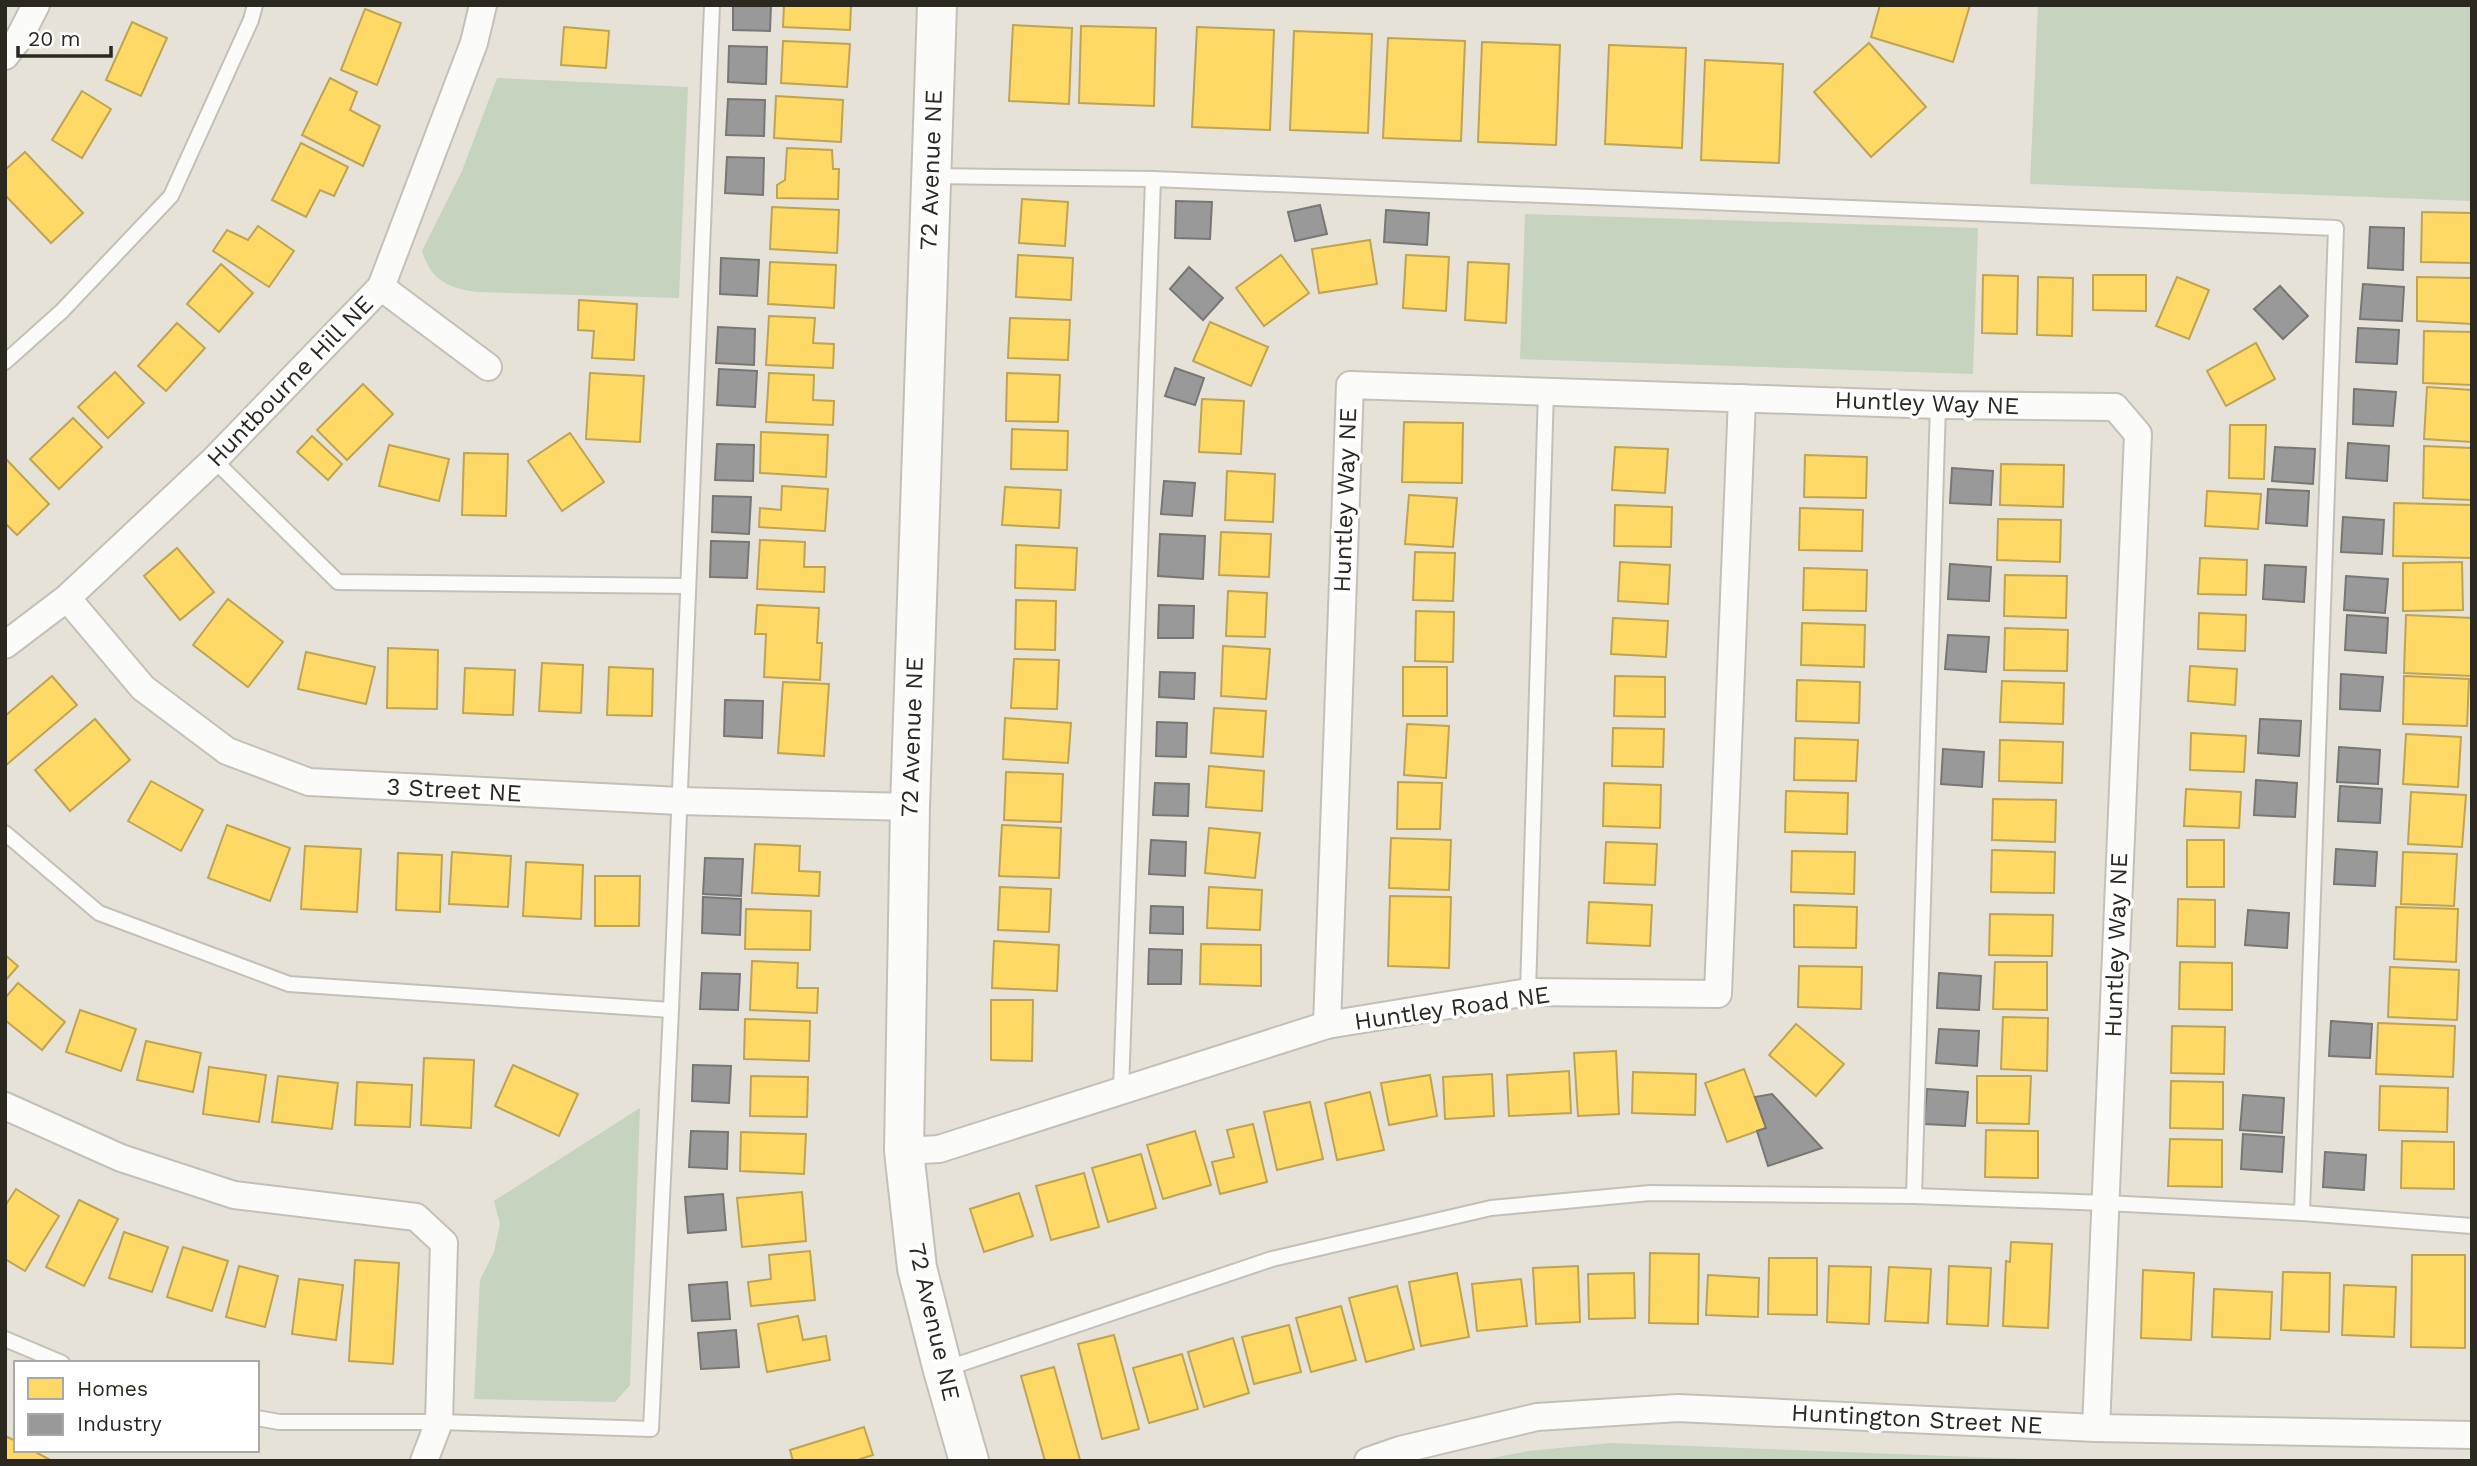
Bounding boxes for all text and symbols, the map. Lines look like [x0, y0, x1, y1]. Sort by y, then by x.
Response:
scale bar [18, 14, 110, 58]
text: 20 m [28, 26, 80, 51]
street label: 72 Avenue NE [914, 89, 948, 251]
street label: Huntbourne Hill NE [201, 290, 379, 472]
street label: Huntley Way NE [1834, 386, 2020, 420]
street label: Huntley Way NE [1328, 407, 1362, 593]
street label: 72 Avenue NE [895, 656, 929, 818]
street label: 3 Street NE [386, 772, 522, 808]
street label: Huntley Way NE [2099, 852, 2133, 1038]
street label: Huntley Road NE [1352, 980, 1552, 1036]
street label: 72 Avenue NE [902, 1241, 966, 1403]
legend [14, 1361, 259, 1452]
text: Homes [77, 1376, 148, 1401]
street label: Huntington Street NE [1791, 1398, 2043, 1440]
text: Industry [77, 1411, 162, 1436]

